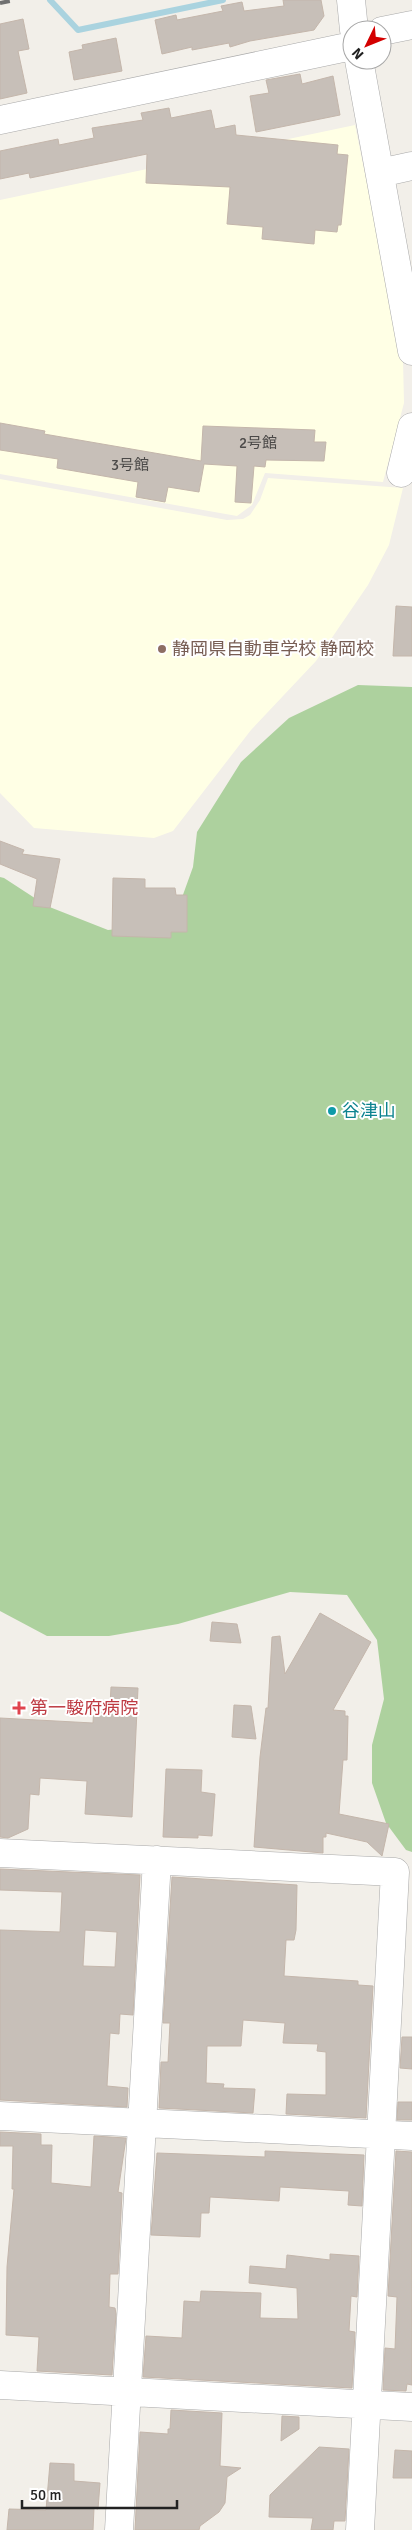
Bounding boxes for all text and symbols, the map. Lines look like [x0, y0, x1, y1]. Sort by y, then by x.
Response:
north arrow [342, 20, 392, 70]
text: N [348, 44, 367, 63]
house number: 2号館 [239, 434, 277, 452]
house number: 3号館 [111, 456, 149, 474]
place label: 静岡県自動車学校 静岡校 [172, 638, 374, 660]
marker: 静岡県自動車学校 静岡校 [156, 643, 168, 655]
place label: 谷津山 [342, 1100, 396, 1122]
marker: 谷津山 [326, 1105, 338, 1117]
place label: 第一駿府病院 [30, 1697, 138, 1719]
marker: 第一駿府病院 [12, 1701, 26, 1715]
scale bar [22, 2478, 178, 2510]
text: 50 m [30, 2486, 61, 2504]

